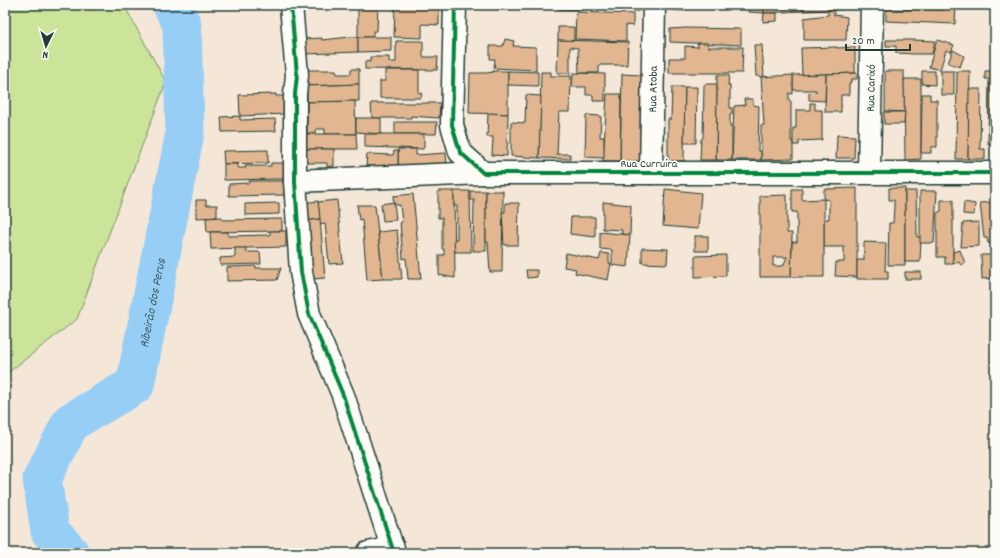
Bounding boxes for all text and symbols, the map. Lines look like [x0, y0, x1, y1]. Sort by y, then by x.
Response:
north arrow [26, 26, 66, 66]
scale bar [846, 26, 910, 52]
text: 20 m [852, 33, 875, 50]
text: N [41, 46, 49, 62]
street label: Rua Carixó [863, 64, 881, 112]
street label: Rua Atoba [645, 65, 663, 113]
street label: Rua Curruira [621, 156, 678, 173]
water label: Ribeirão dos Perus [136, 257, 172, 350]

